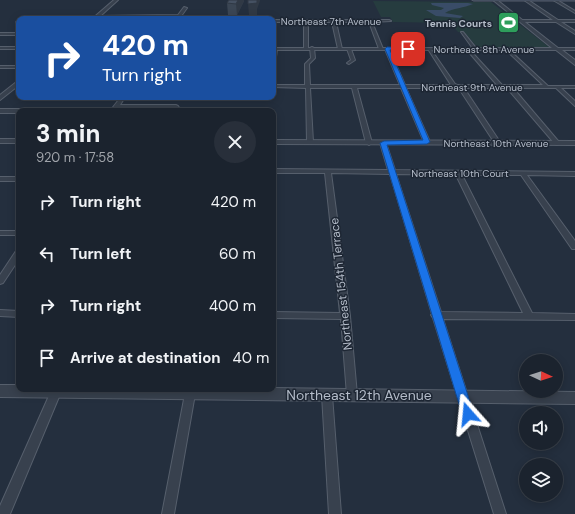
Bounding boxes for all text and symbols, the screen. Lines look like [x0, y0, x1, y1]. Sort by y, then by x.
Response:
sports icon: Tennis Courts [495, 10, 521, 36]
street label: Northeast 7th Avenue [281, 15, 381, 28]
place label: Tennis Courts [425, 17, 492, 30]
text: 420 m [102, 27, 189, 64]
icon: right [36, 32, 88, 84]
pin [391, 32, 425, 66]
icon: arrive [397, 38, 419, 60]
street label: Northeast 8th Avenue [433, 43, 535, 56]
text: Turn right [102, 63, 182, 87]
street label: Northeast 9th Avenue [421, 81, 523, 94]
text: 3 min [36, 118, 100, 149]
button: close [214, 121, 256, 163]
street label: Northeast 10th Avenue [444, 137, 549, 150]
text: 920 m · 17:58 [36, 149, 114, 166]
street label: Northeast 10th Court [411, 167, 509, 180]
icon: right [36, 191, 58, 213]
text: Turn right [70, 192, 141, 212]
text: 420 m [211, 192, 256, 212]
street label: Northeast 154th Terrace [326, 217, 356, 351]
icon: left [36, 243, 58, 265]
text: Turn left [70, 244, 131, 264]
text: 60 m [219, 244, 256, 264]
icon: right [36, 295, 58, 317]
text: Turn right [70, 296, 141, 316]
text: 400 m [209, 296, 256, 316]
icon: arrive [36, 347, 58, 369]
text: Arrive at destination [70, 348, 221, 368]
text: 40 m [233, 348, 269, 368]
north arrow [519, 354, 563, 398]
map controls [519, 354, 563, 502]
street label: Northeast 12th Avenue [286, 386, 432, 404]
position arrow [447, 393, 489, 435]
button: sound [519, 406, 563, 450]
button: layers [519, 458, 563, 502]

